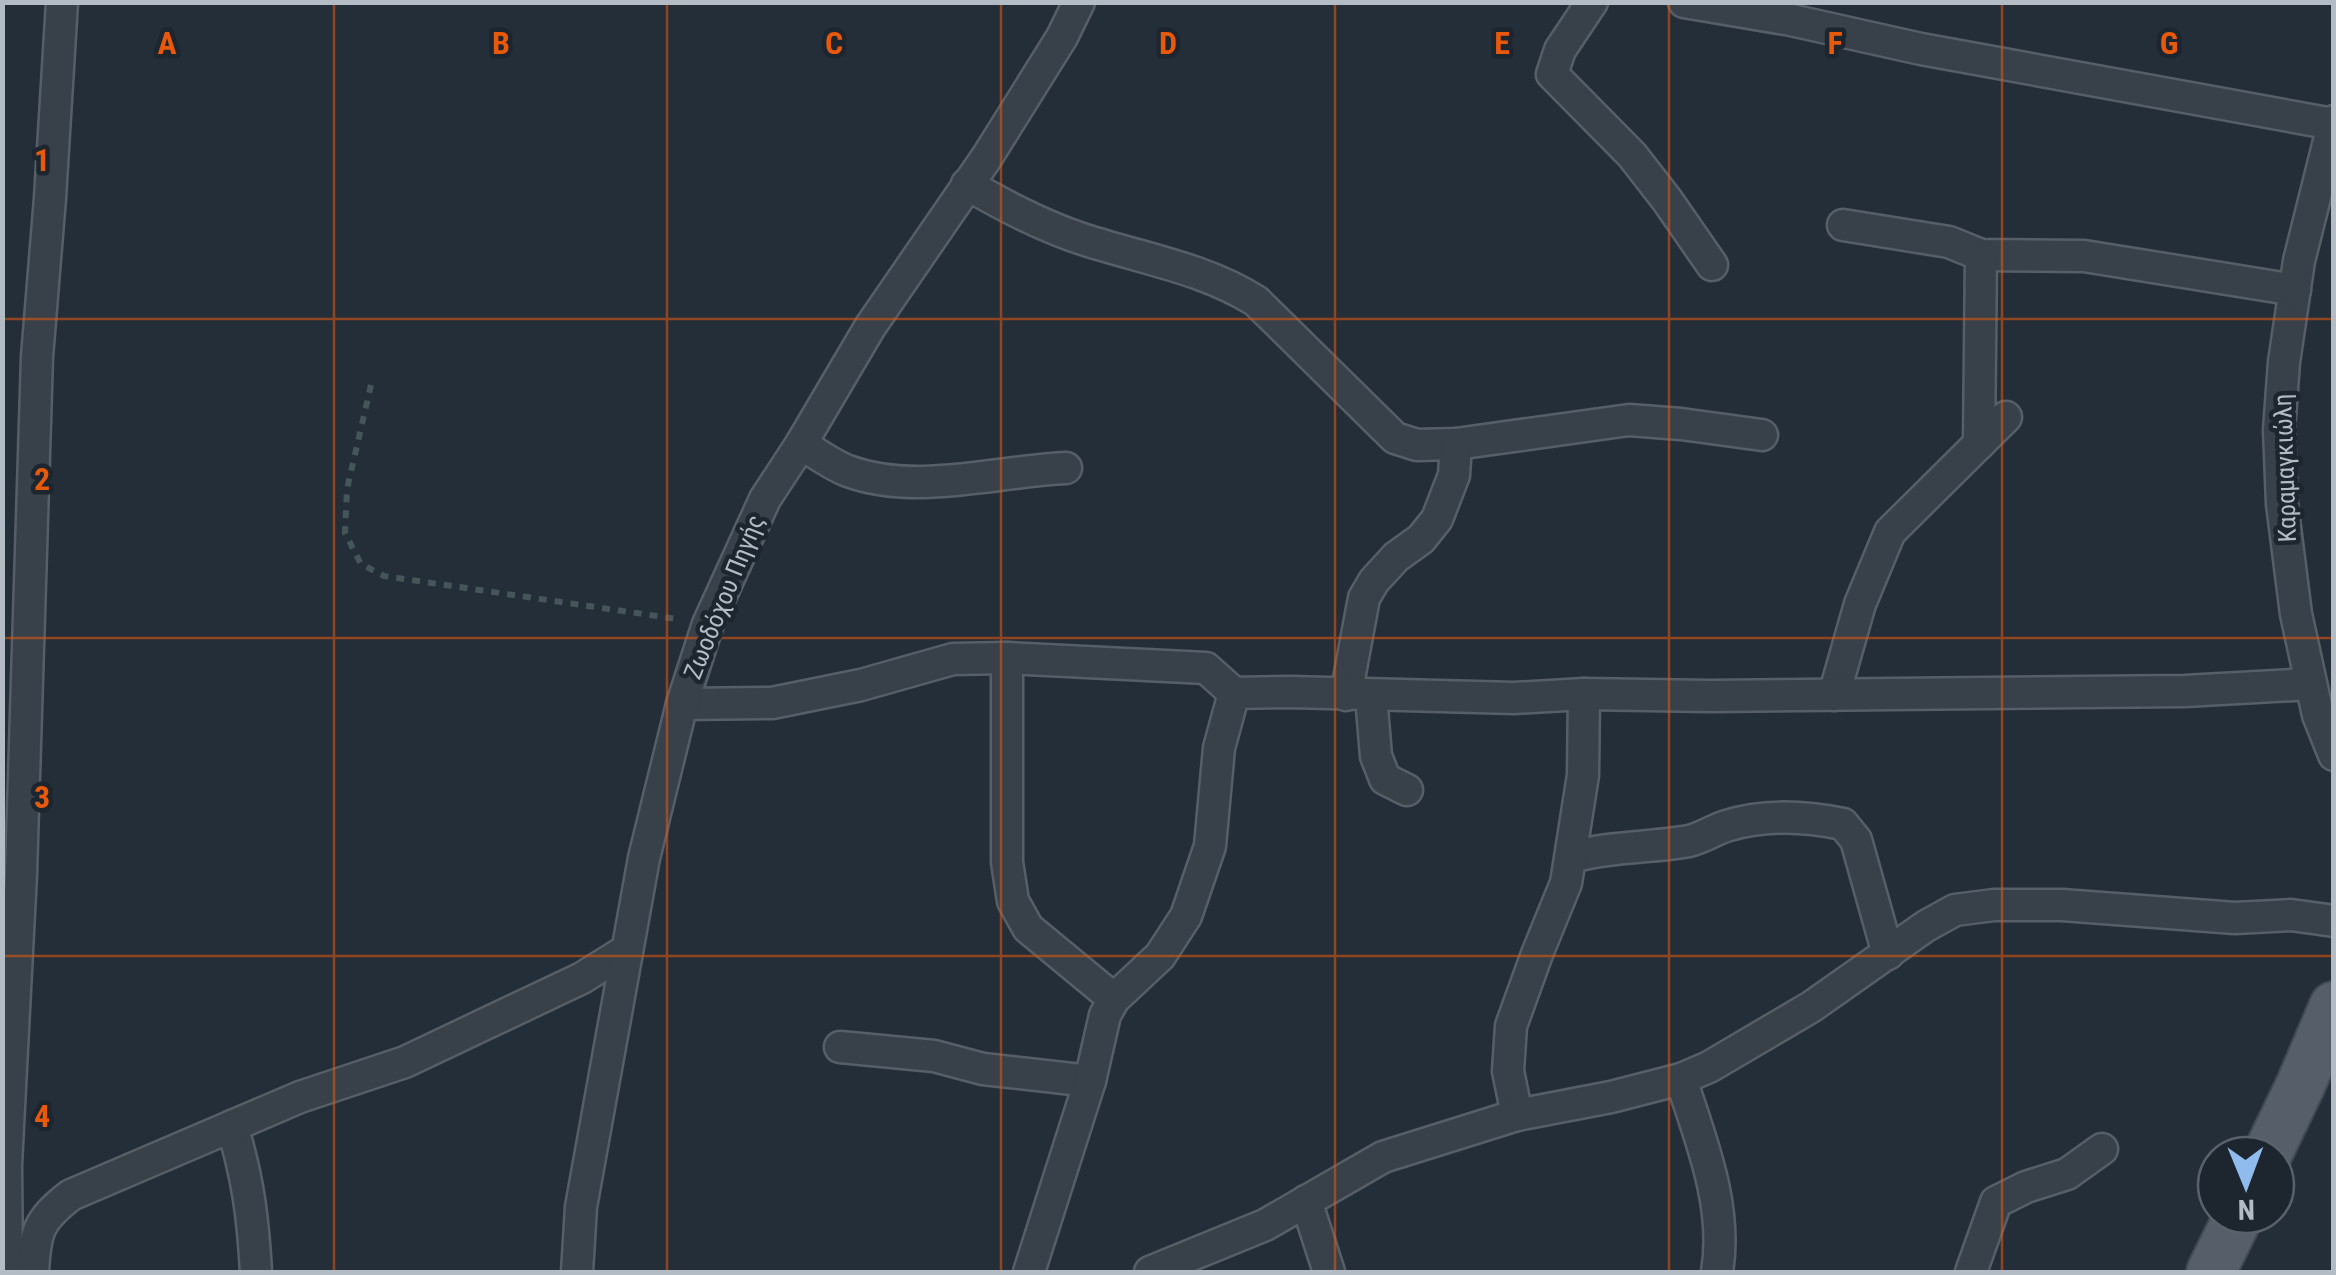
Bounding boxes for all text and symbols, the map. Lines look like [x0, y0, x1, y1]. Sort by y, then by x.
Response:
text: A [157, 24, 177, 62]
text: B [492, 24, 510, 62]
text: C [825, 24, 843, 62]
text: D [1159, 24, 1177, 62]
text: E [1494, 24, 1510, 62]
text: F [1827, 24, 1843, 62]
text: G [2160, 24, 2178, 62]
text: 1 [34, 141, 50, 179]
street label: Καραμαγκιώλη [2268, 393, 2302, 543]
text: 2 [34, 460, 50, 498]
street label: Ζωοδόχου Πηγής [678, 511, 770, 683]
text: 3 [34, 778, 50, 816]
text: 4 [34, 1097, 50, 1135]
north arrow [2196, 1135, 2296, 1235]
text: N [2238, 1193, 2255, 1226]

